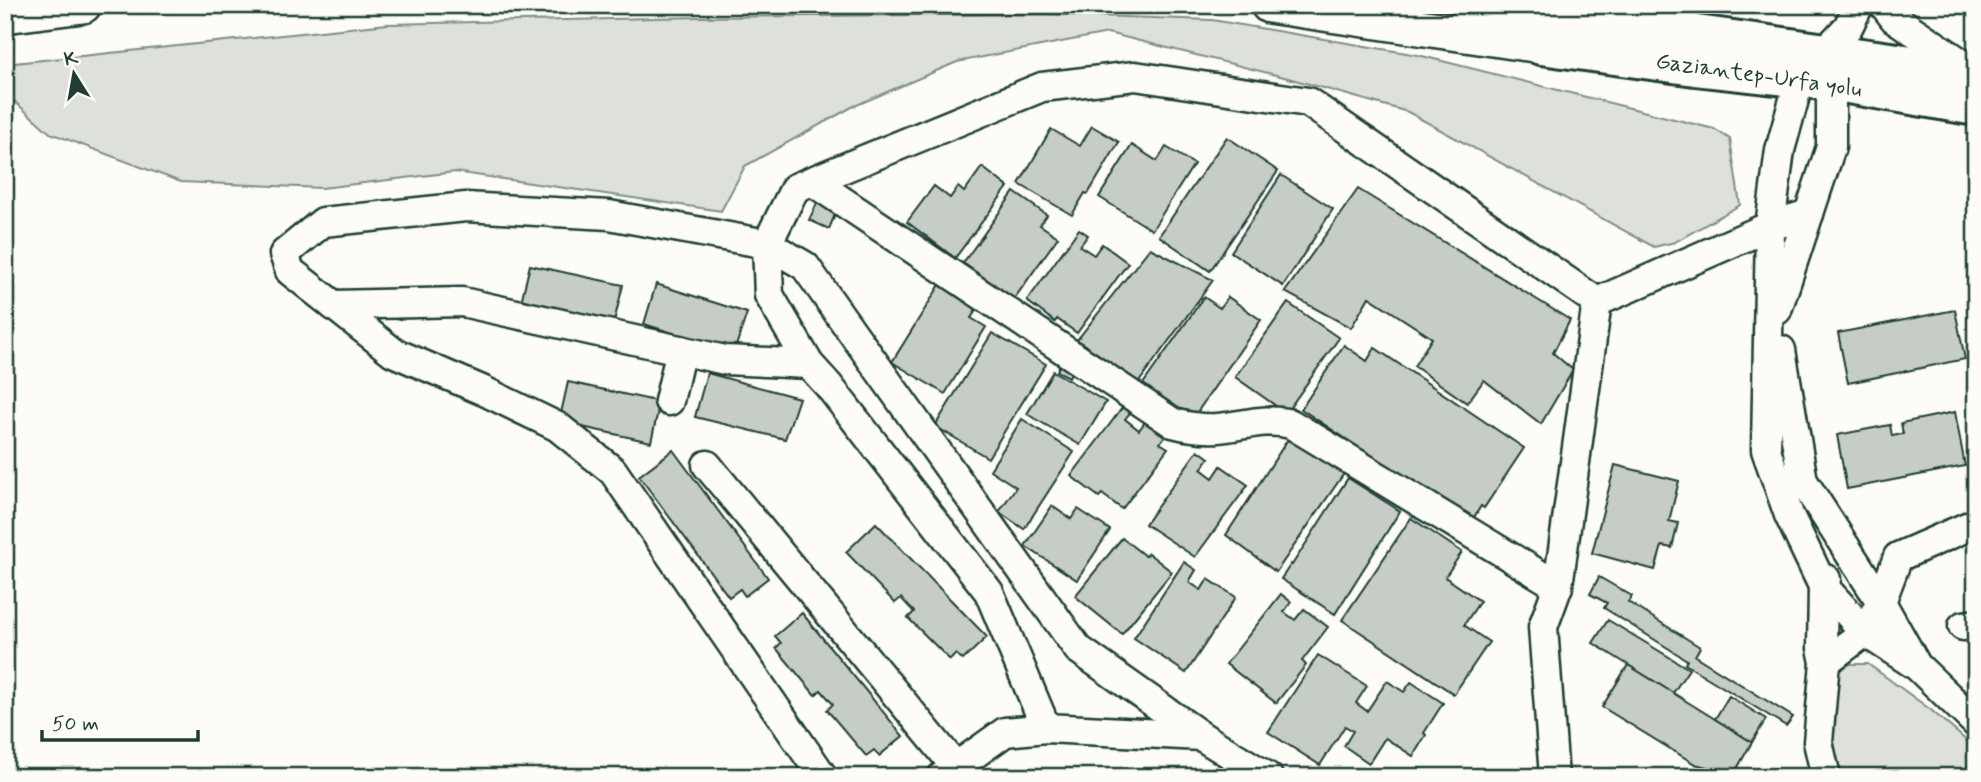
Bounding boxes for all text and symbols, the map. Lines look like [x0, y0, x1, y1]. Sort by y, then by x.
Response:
north arrow [38, 38, 108, 108]
text: K [62, 45, 81, 72]
street label: Gaziantep-Urfa yolu [1654, 47, 1864, 105]
scale bar [42, 698, 198, 742]
text: 50 m [52, 710, 99, 738]

